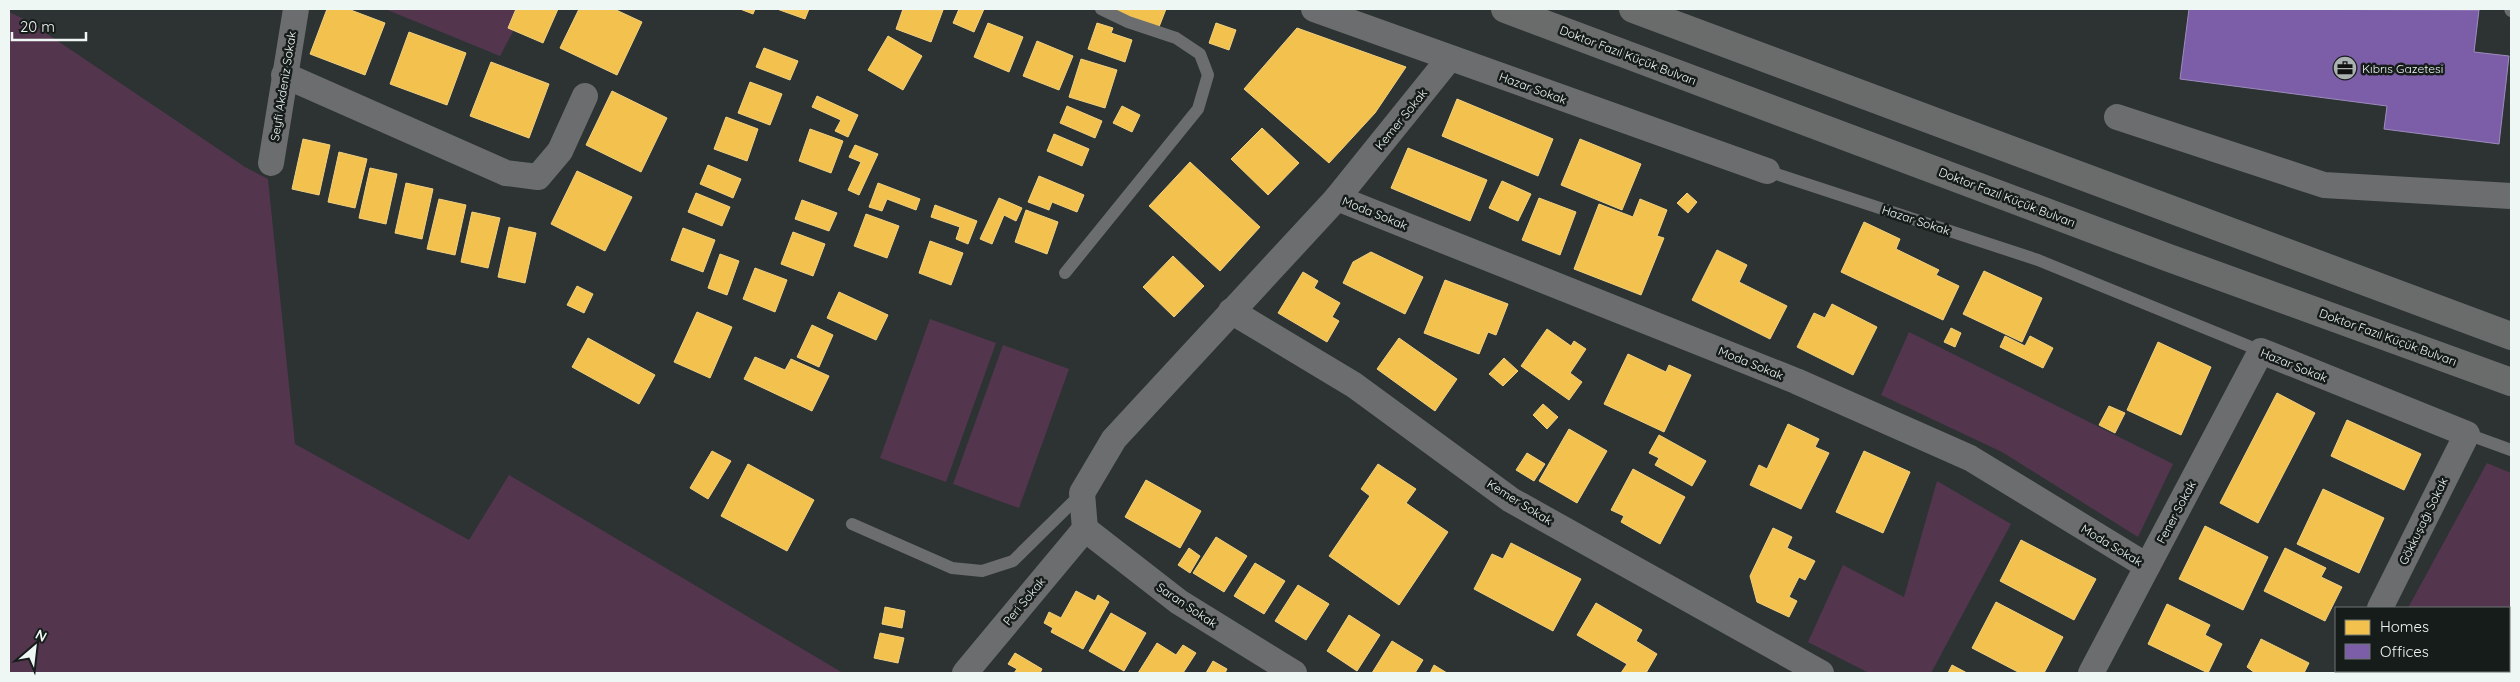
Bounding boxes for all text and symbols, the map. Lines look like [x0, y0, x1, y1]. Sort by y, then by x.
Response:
scale bar [12, 10, 86, 42]
text: 20 m [20, 17, 55, 36]
street label: Doktor Fazıl Küçük Bulvarı [1558, 22, 1698, 88]
street label: Seyfi Akdeniz Sokak [267, 30, 299, 142]
office icon: Kıbrıs Gazetesi [2332, 55, 2358, 81]
place label: Kıbrıs Gazetesi [2362, 61, 2443, 76]
street label: Hazar Sokak [1497, 69, 1569, 107]
street label: Kemer Sokak [1372, 85, 1430, 153]
street label: Doktor Fazıl Küçük Bulvarı [1937, 164, 2077, 230]
street label: Moda Sokak [1340, 193, 1410, 233]
street label: Hazar Sokak [1880, 202, 1952, 238]
street label: Doktor Fazıl Küçük Bulvarı [2317, 305, 2459, 369]
street label: Moda Sokak [1716, 343, 1786, 383]
street label: Hazar Sokak [2258, 345, 2330, 385]
street label: Gökkuşağı Sokak [2395, 475, 2451, 567]
street label: Kemer Sokak [1485, 476, 1555, 528]
street label: Fener Sokak [2153, 478, 2199, 546]
street label: Moda Sokak [2079, 521, 2145, 569]
street label: Peri Sokak [1000, 574, 1048, 628]
street label: Saran Sokak [1154, 579, 1220, 631]
legend [2335, 607, 2510, 672]
text: Homes [2380, 617, 2429, 636]
north arrow [10, 622, 60, 672]
text: N [32, 625, 50, 646]
text: Offices [2380, 642, 2429, 661]

